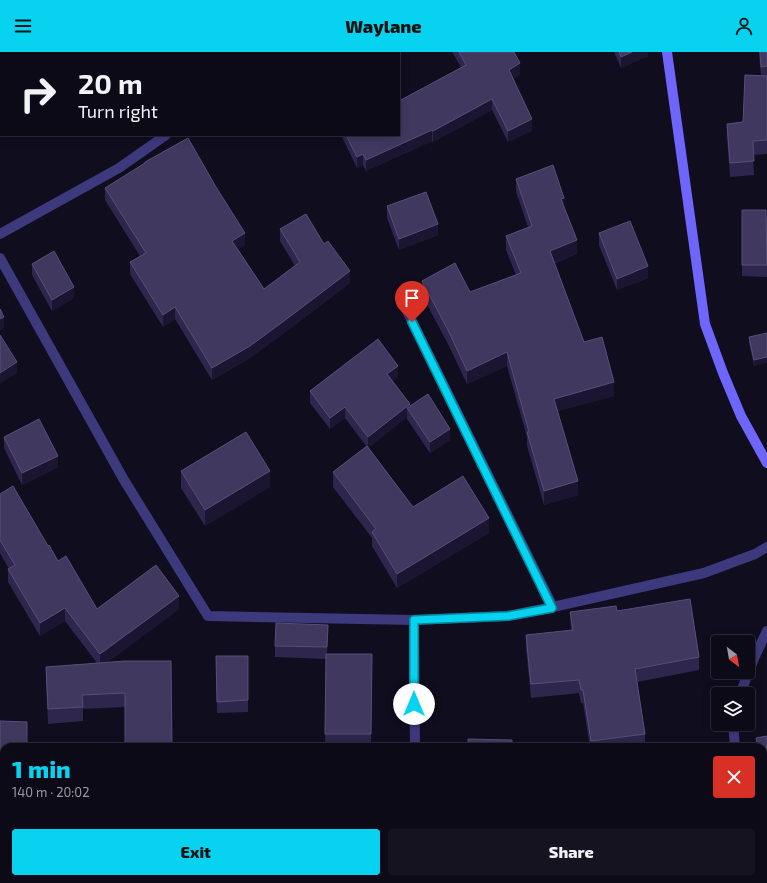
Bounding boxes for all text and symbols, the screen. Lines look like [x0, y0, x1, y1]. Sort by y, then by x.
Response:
icon: menu [12, 15, 34, 37]
text: Waylane [345, 15, 422, 37]
icon: person [733, 15, 755, 37]
text: 20 m [78, 66, 143, 100]
icon: right [12, 68, 64, 120]
text: Turn right [78, 100, 158, 122]
pin [395, 281, 429, 322]
icon: arrive [401, 287, 423, 309]
north arrow [711, 635, 755, 679]
map controls [711, 635, 755, 731]
position arrow [393, 683, 435, 725]
button: layers [711, 687, 755, 731]
text: 1 min [12, 754, 71, 783]
button: close [713, 756, 755, 798]
text: 140 m · 20:02 [12, 784, 90, 800]
button: Exit [12, 829, 380, 875]
button: Share [388, 829, 755, 875]

